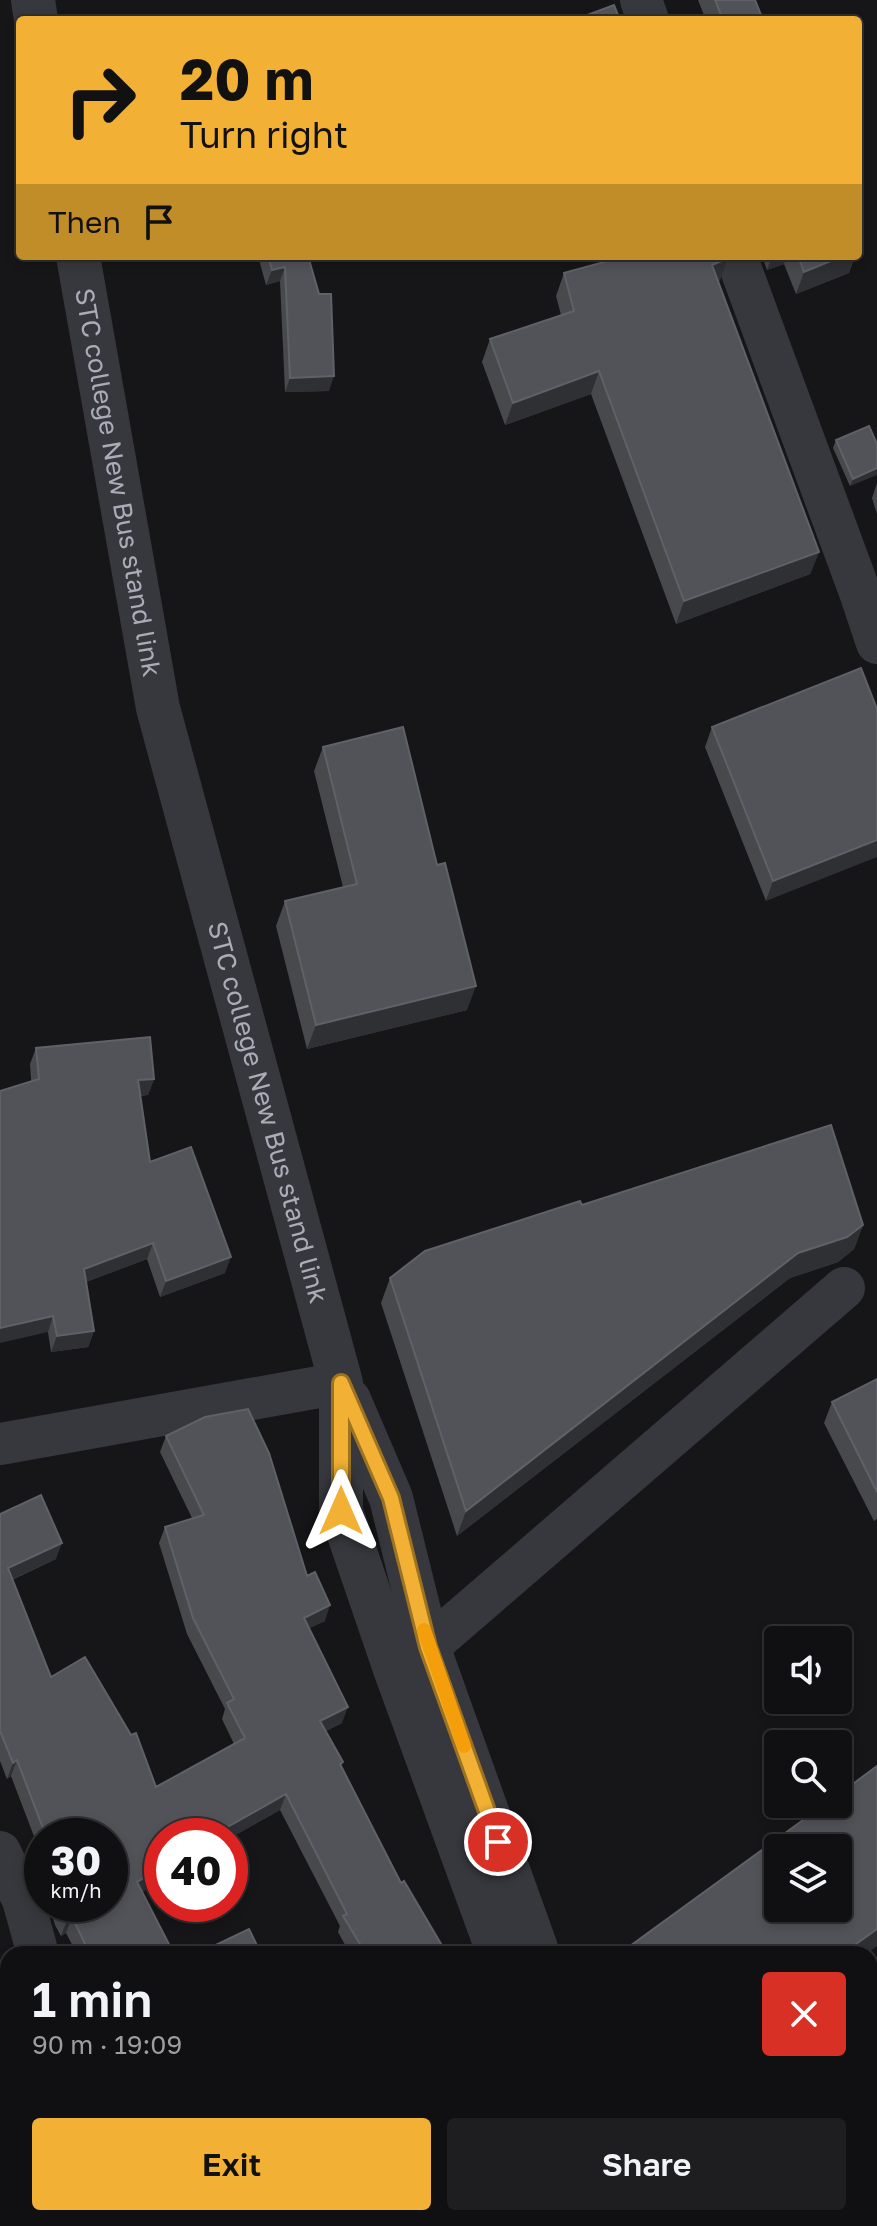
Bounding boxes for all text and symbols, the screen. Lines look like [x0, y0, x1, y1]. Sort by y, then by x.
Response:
text: 20 m [180, 45, 314, 112]
icon: right [48, 48, 152, 152]
text: Turn right [180, 113, 348, 156]
icon: arrive [137, 200, 181, 244]
text: Then [48, 204, 121, 240]
street label: STC college New Bus stand link [69, 286, 168, 679]
street label: STC college New Bus stand link [202, 918, 335, 1307]
position arrow [299, 1469, 383, 1553]
map controls [764, 1626, 852, 1922]
button: sound [764, 1626, 852, 1714]
button: search [764, 1730, 852, 1818]
pin [464, 1808, 532, 1876]
speed limit sign: 40 [144, 1818, 248, 1922]
icon: arrive [476, 1820, 520, 1864]
button: layers [764, 1834, 852, 1922]
text: 30 [51, 1836, 101, 1884]
text: km/h [51, 1878, 101, 1902]
text: 1 min [32, 1970, 152, 2028]
button: close [762, 1972, 846, 2056]
text: 90 m · 19:09 [32, 2029, 182, 2060]
button: Exit [32, 2118, 431, 2210]
button: Share [447, 2118, 846, 2210]

